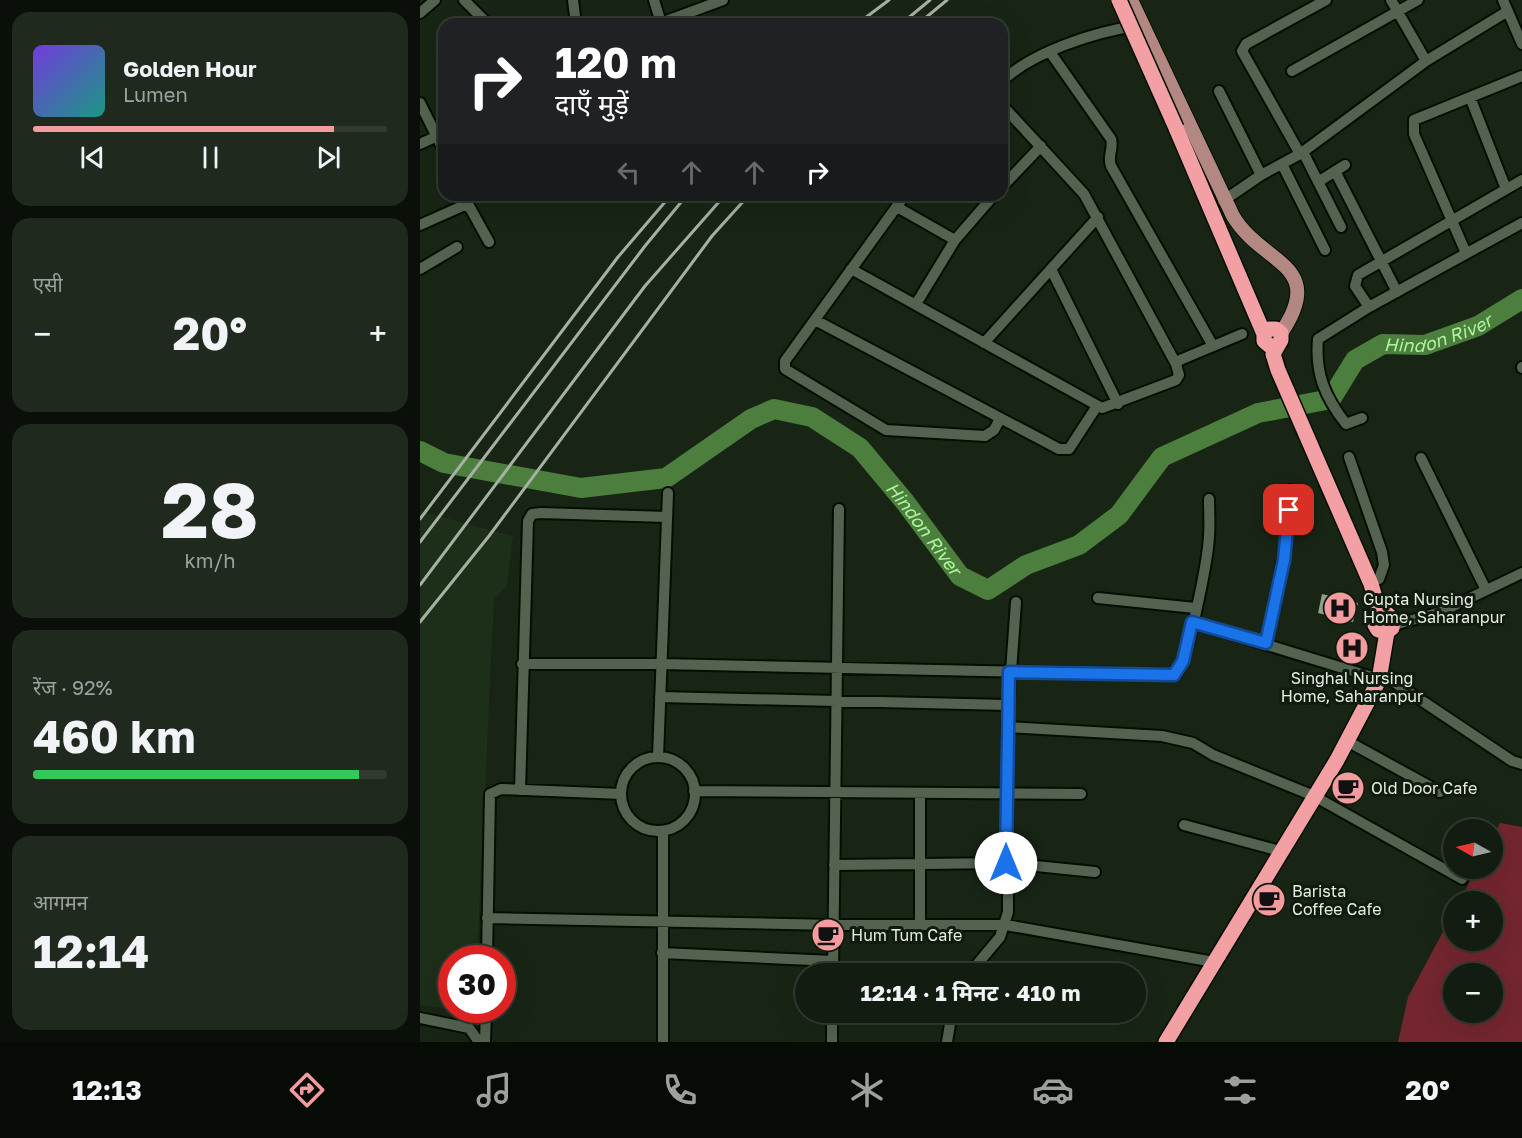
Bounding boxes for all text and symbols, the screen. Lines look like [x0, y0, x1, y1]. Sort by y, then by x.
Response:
text: 120 m [555, 37, 677, 87]
icon: right [456, 42, 534, 120]
text: Golden Hour [123, 55, 257, 82]
text: Lumen [123, 82, 188, 106]
text: दाएँ मुड़ें [555, 88, 629, 120]
icon: previous [76, 141, 109, 174]
icon: pause [194, 141, 227, 174]
icon: next [312, 141, 345, 174]
icon: left [612, 156, 645, 189]
icon: ahead [675, 156, 708, 189]
icon: ahead [738, 156, 771, 189]
icon: right [801, 156, 834, 189]
text: एसी [33, 272, 63, 296]
text: 20° [173, 306, 247, 360]
water label: Hindon River [1384, 308, 1498, 356]
text: − [33, 314, 51, 353]
text: + [369, 314, 387, 353]
text: 28 [161, 462, 259, 555]
water label: Hindon River [882, 477, 968, 582]
pin [1263, 484, 1314, 535]
icon: arrive [1272, 493, 1305, 526]
text: km/h [185, 548, 235, 572]
place label: Gupta Nursing Home, Saharanpur [1363, 589, 1506, 627]
hospital icon: Gupta Nursing Home, Saharanpur [1322, 590, 1358, 626]
hospital icon: Singhal Nursing Home, Saharanpur [1334, 630, 1370, 666]
place label: Singhal Nursing Home, Saharanpur [1281, 668, 1423, 706]
text: रेंज · 92% [33, 675, 113, 699]
text: 460 km [33, 709, 196, 763]
cafe icon: Old Door Cafe [1330, 770, 1366, 806]
place label: Old Door Cafe [1371, 778, 1477, 798]
north arrow [1443, 819, 1503, 879]
map controls [1443, 819, 1503, 1023]
position arrow [974, 831, 1038, 895]
place label: Barista Coffee Cafe [1292, 881, 1381, 919]
cafe icon: Barista Coffee Cafe [1251, 882, 1287, 918]
text: आगमन [33, 890, 88, 914]
button: + [1443, 891, 1503, 951]
cafe icon: Hum Tum Cafe [810, 917, 846, 953]
text: 12:14 [33, 924, 149, 978]
place label: Hum Tum Cafe [851, 925, 962, 945]
speed limit sign: 30 [438, 945, 516, 1023]
button: − [1443, 963, 1503, 1023]
text: 12:14 · 1 मिनट · 410 m [860, 979, 1081, 1006]
icon: directions [286, 1069, 328, 1111]
icon: music [473, 1069, 515, 1111]
icon: phone [659, 1069, 701, 1111]
icon: climate [846, 1069, 888, 1111]
icon: car [1032, 1069, 1074, 1111]
icon: filters [1219, 1069, 1261, 1111]
text: 12:13 [72, 1074, 142, 1106]
text: 20° [1405, 1074, 1450, 1106]

